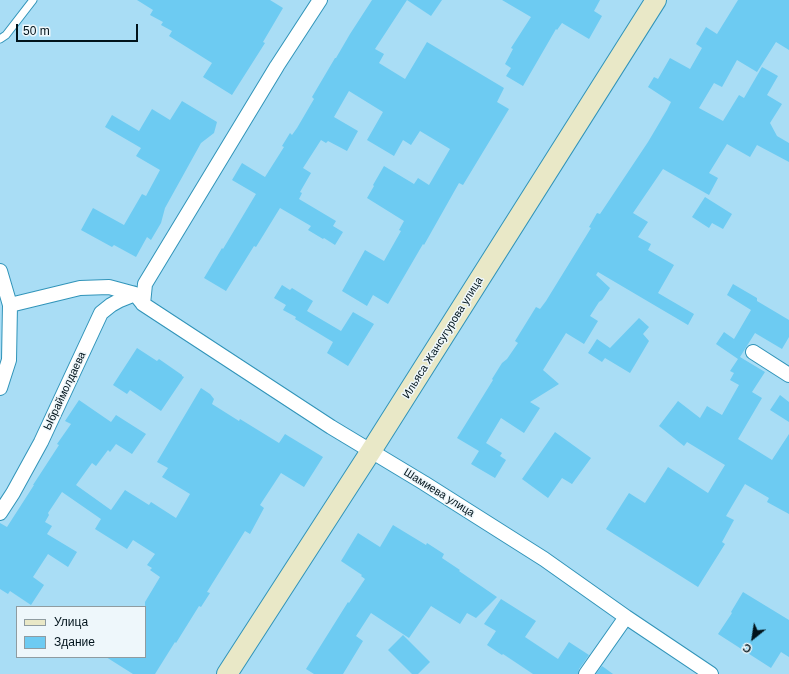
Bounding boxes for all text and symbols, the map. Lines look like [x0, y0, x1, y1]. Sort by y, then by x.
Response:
scale bar [18, 16, 140, 42]
text: 50 m [23, 24, 50, 38]
street label: Ильяса Жансугурова улица [400, 275, 486, 401]
street label: Ыбраймолдаева [41, 350, 89, 432]
street label: Шамиева улица [401, 466, 477, 520]
legend [16, 606, 146, 658]
text: Улица [54, 615, 88, 629]
north arrow [733, 618, 773, 658]
text: Здание [54, 635, 95, 649]
text: С [741, 641, 753, 656]

